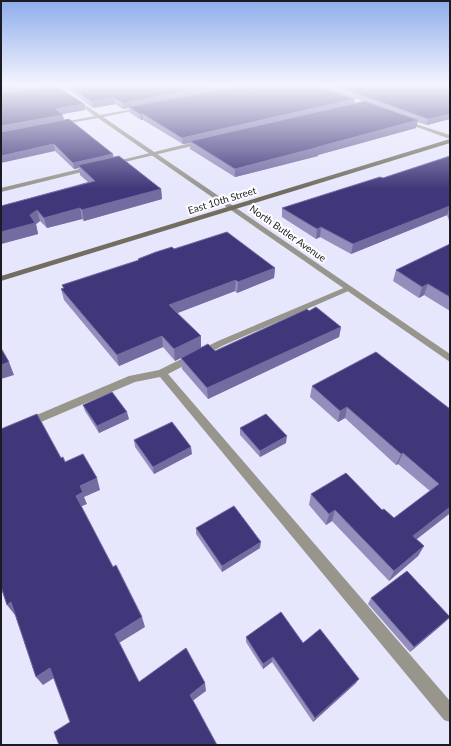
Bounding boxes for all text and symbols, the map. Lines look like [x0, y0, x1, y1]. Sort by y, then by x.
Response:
street label: East 10th Street [186, 184, 258, 216]
street label: North Butler Avenue [248, 202, 328, 264]

